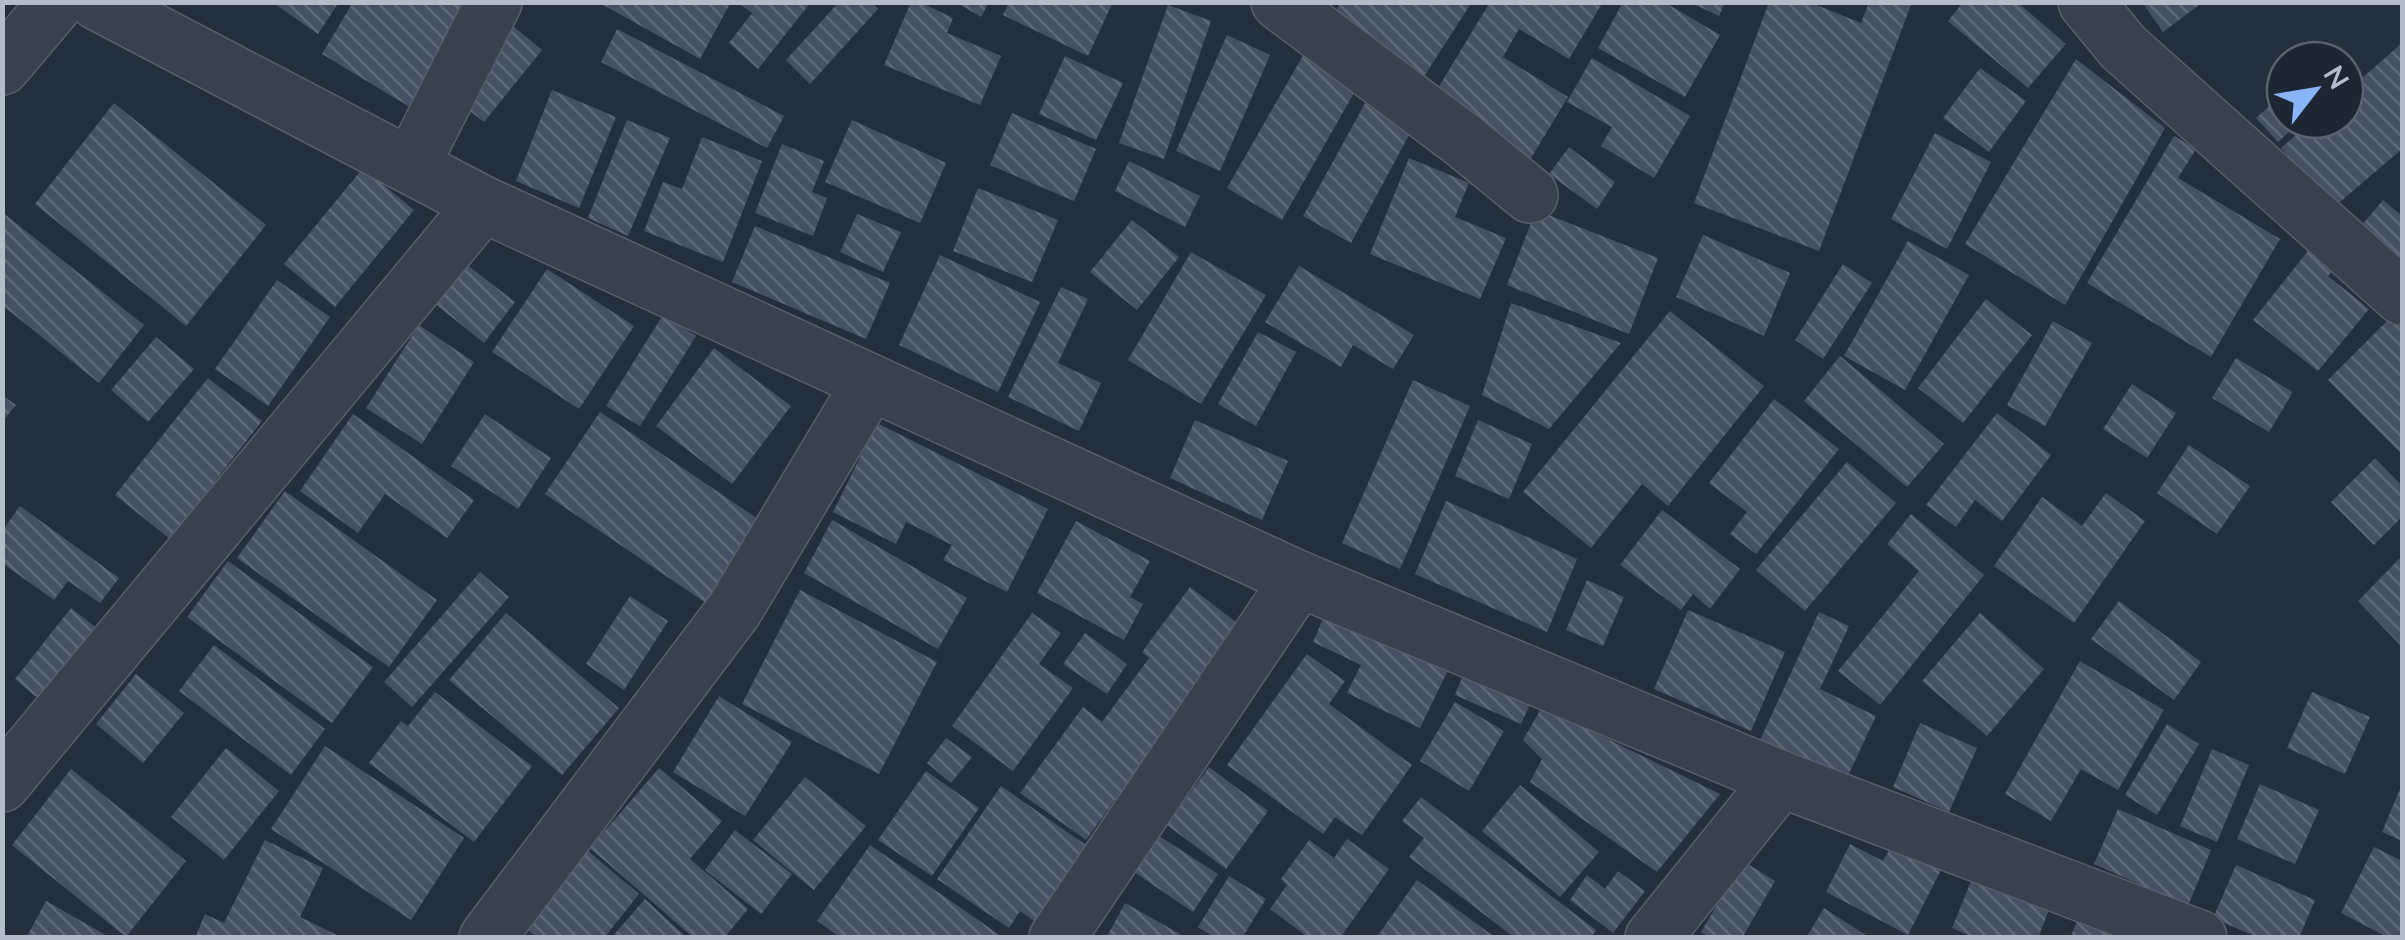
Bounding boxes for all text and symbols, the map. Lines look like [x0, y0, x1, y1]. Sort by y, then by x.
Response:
north arrow [2265, 40, 2365, 140]
text: N [2316, 59, 2357, 95]

